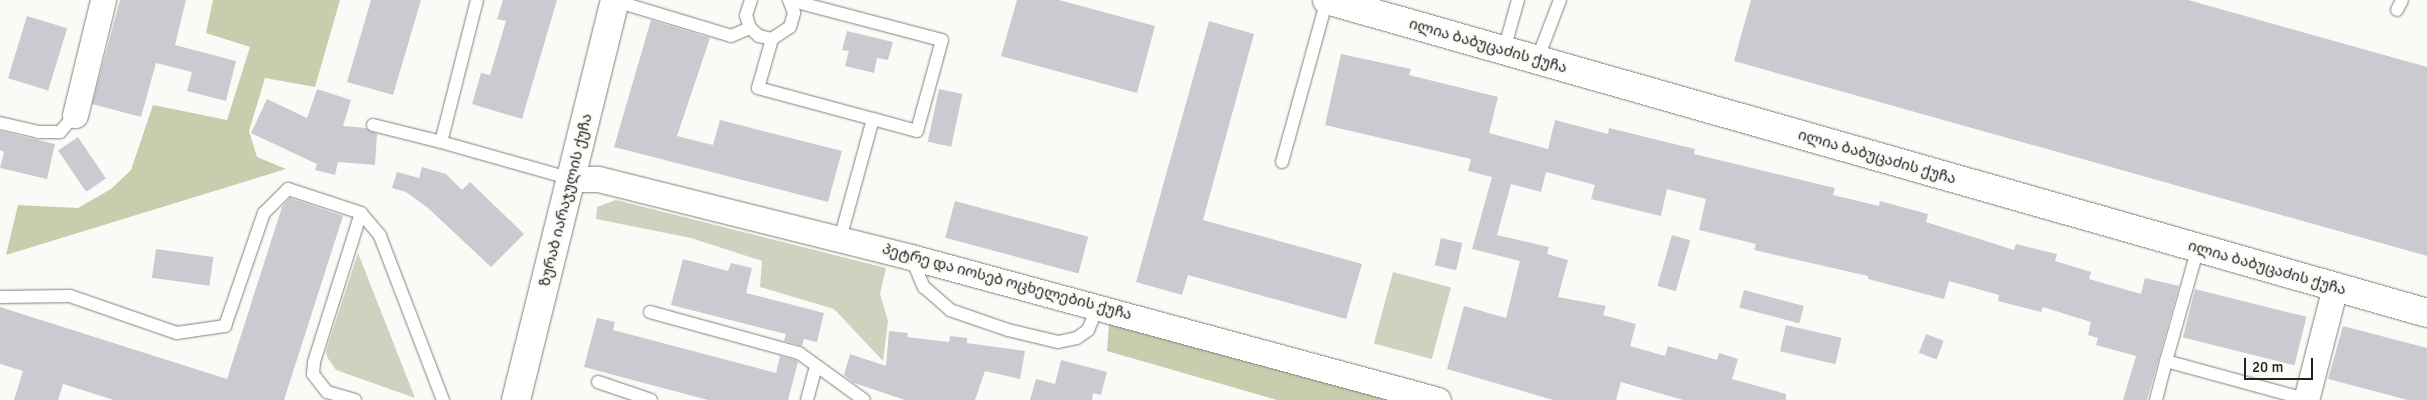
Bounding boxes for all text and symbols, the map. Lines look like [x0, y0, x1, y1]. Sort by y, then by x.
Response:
street label: ილია ბაბუცაძის ქუჩა [1407, 15, 1569, 77]
street label: ზურაბ იარაჯულის ქუჩა [536, 112, 596, 288]
street label: ილია ბაბუცაძის ქუჩა [1796, 126, 1958, 188]
street label: ილია ბაბუცაძის ქუჩა [2186, 237, 2348, 299]
street label: პეტრე და იოსებ ოცხელების ქუჩა [880, 240, 1134, 324]
scale bar [2247, 348, 2316, 380]
text: 20 m [2252, 358, 2283, 376]

